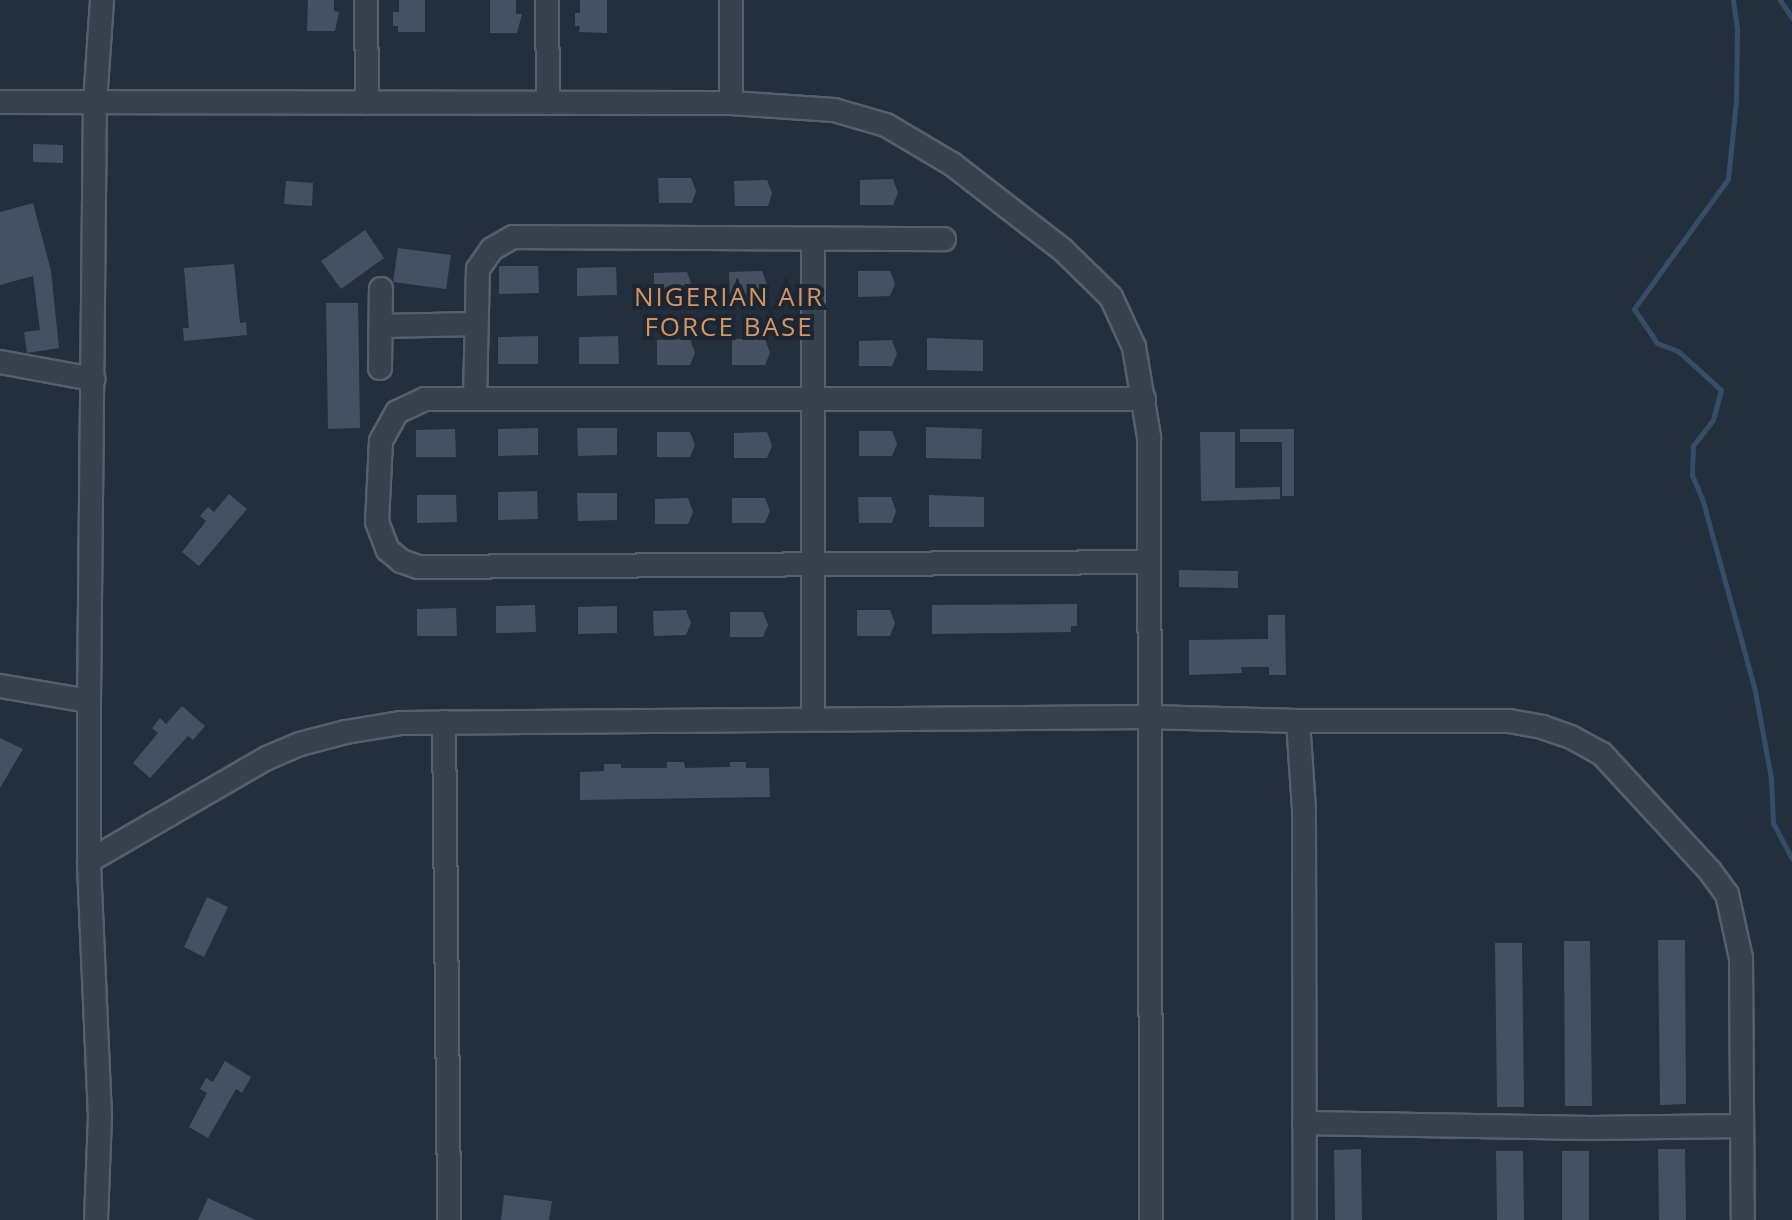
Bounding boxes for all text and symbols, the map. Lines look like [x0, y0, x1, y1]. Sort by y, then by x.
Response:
district label: NIGERIAN AIR FORCE BASE [634, 281, 824, 342]

